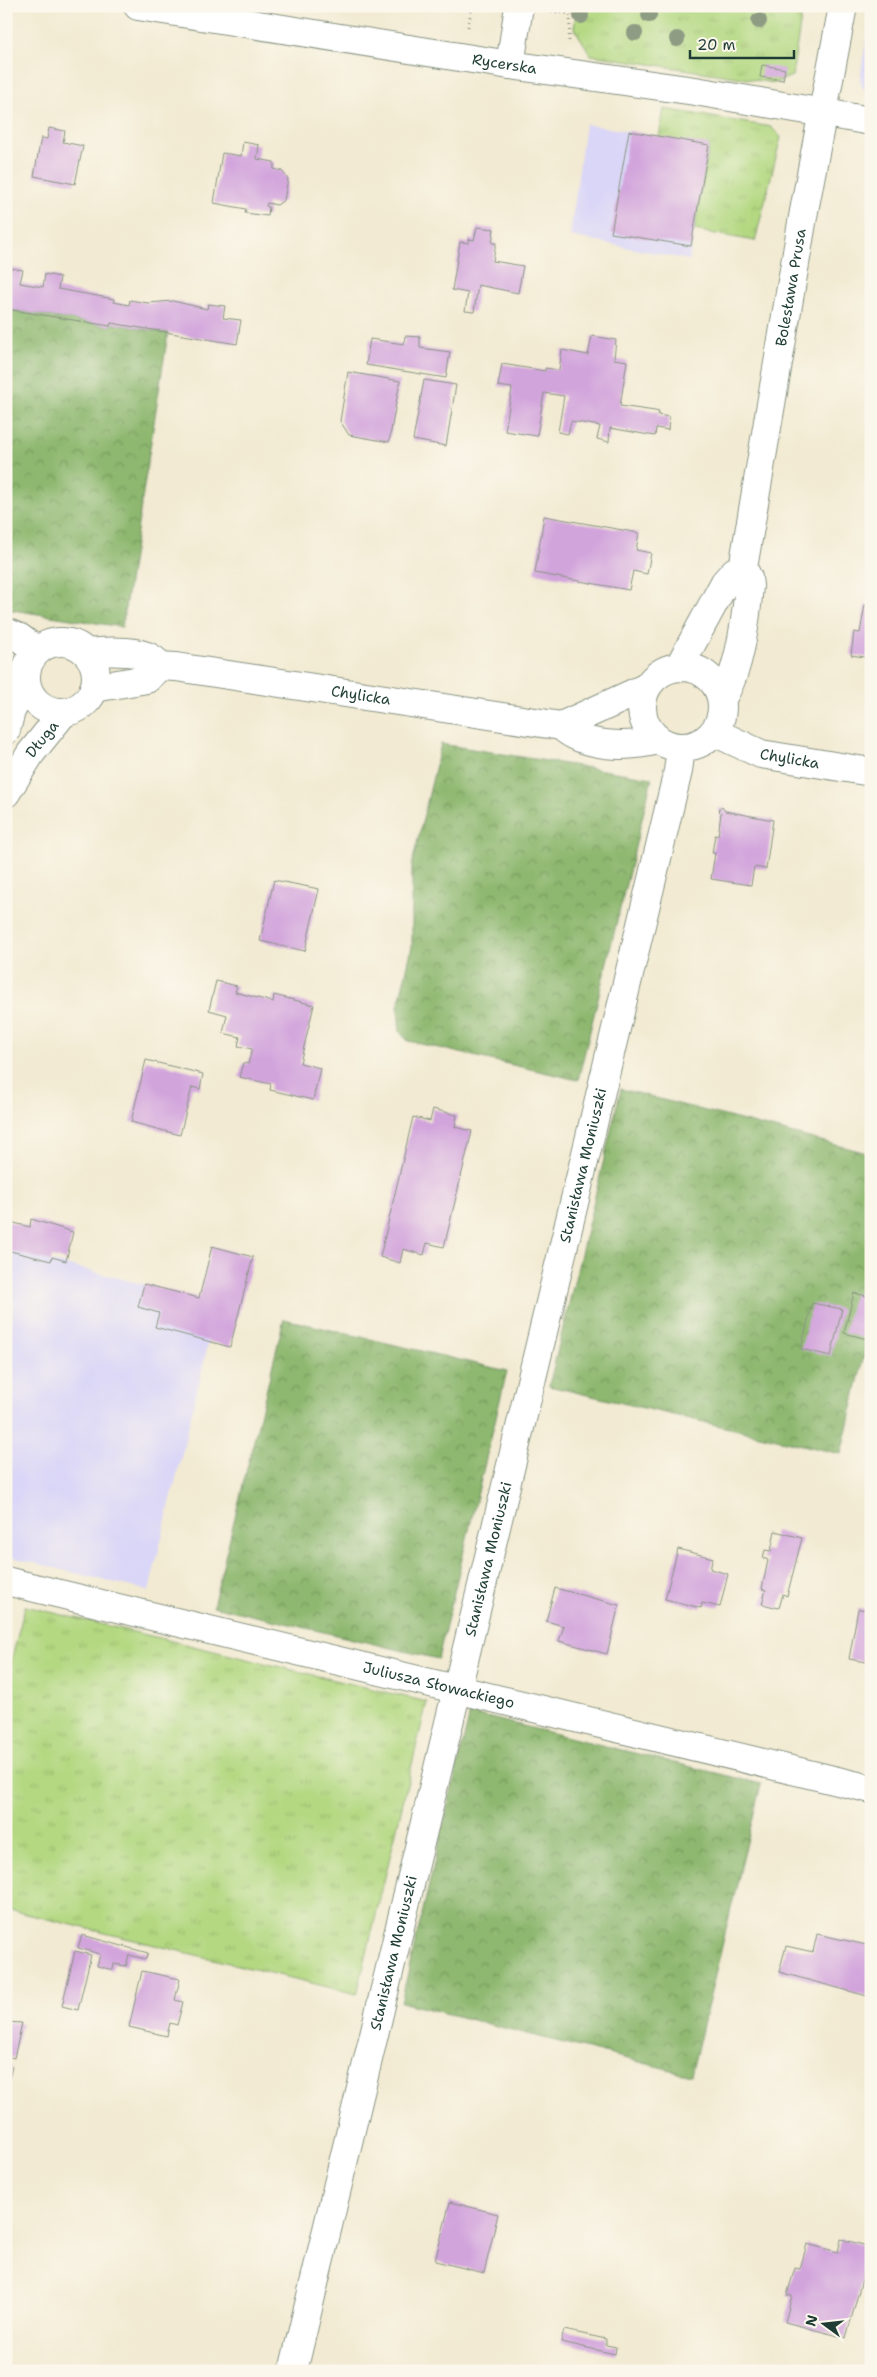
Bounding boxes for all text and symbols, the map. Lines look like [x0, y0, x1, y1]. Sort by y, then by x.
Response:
scale bar [690, 28, 793, 60]
text: 20 m [697, 35, 736, 55]
street label: Rycerska [471, 49, 539, 79]
street label: Bolesława Prusa [771, 226, 811, 348]
street label: Chylicka [330, 681, 393, 710]
street label: Długa [21, 716, 64, 762]
street label: Chylicka [759, 744, 822, 774]
street label: Stanisława Moniuszki [555, 1086, 611, 1245]
street label: Stanisława Moniuszki [460, 1480, 517, 1639]
street label: Juliusza Słowackiego [361, 1657, 516, 1713]
street label: Stanisława Moniuszki [365, 1873, 422, 2032]
north arrow [800, 2300, 850, 2350]
text: N [801, 2313, 822, 2328]

